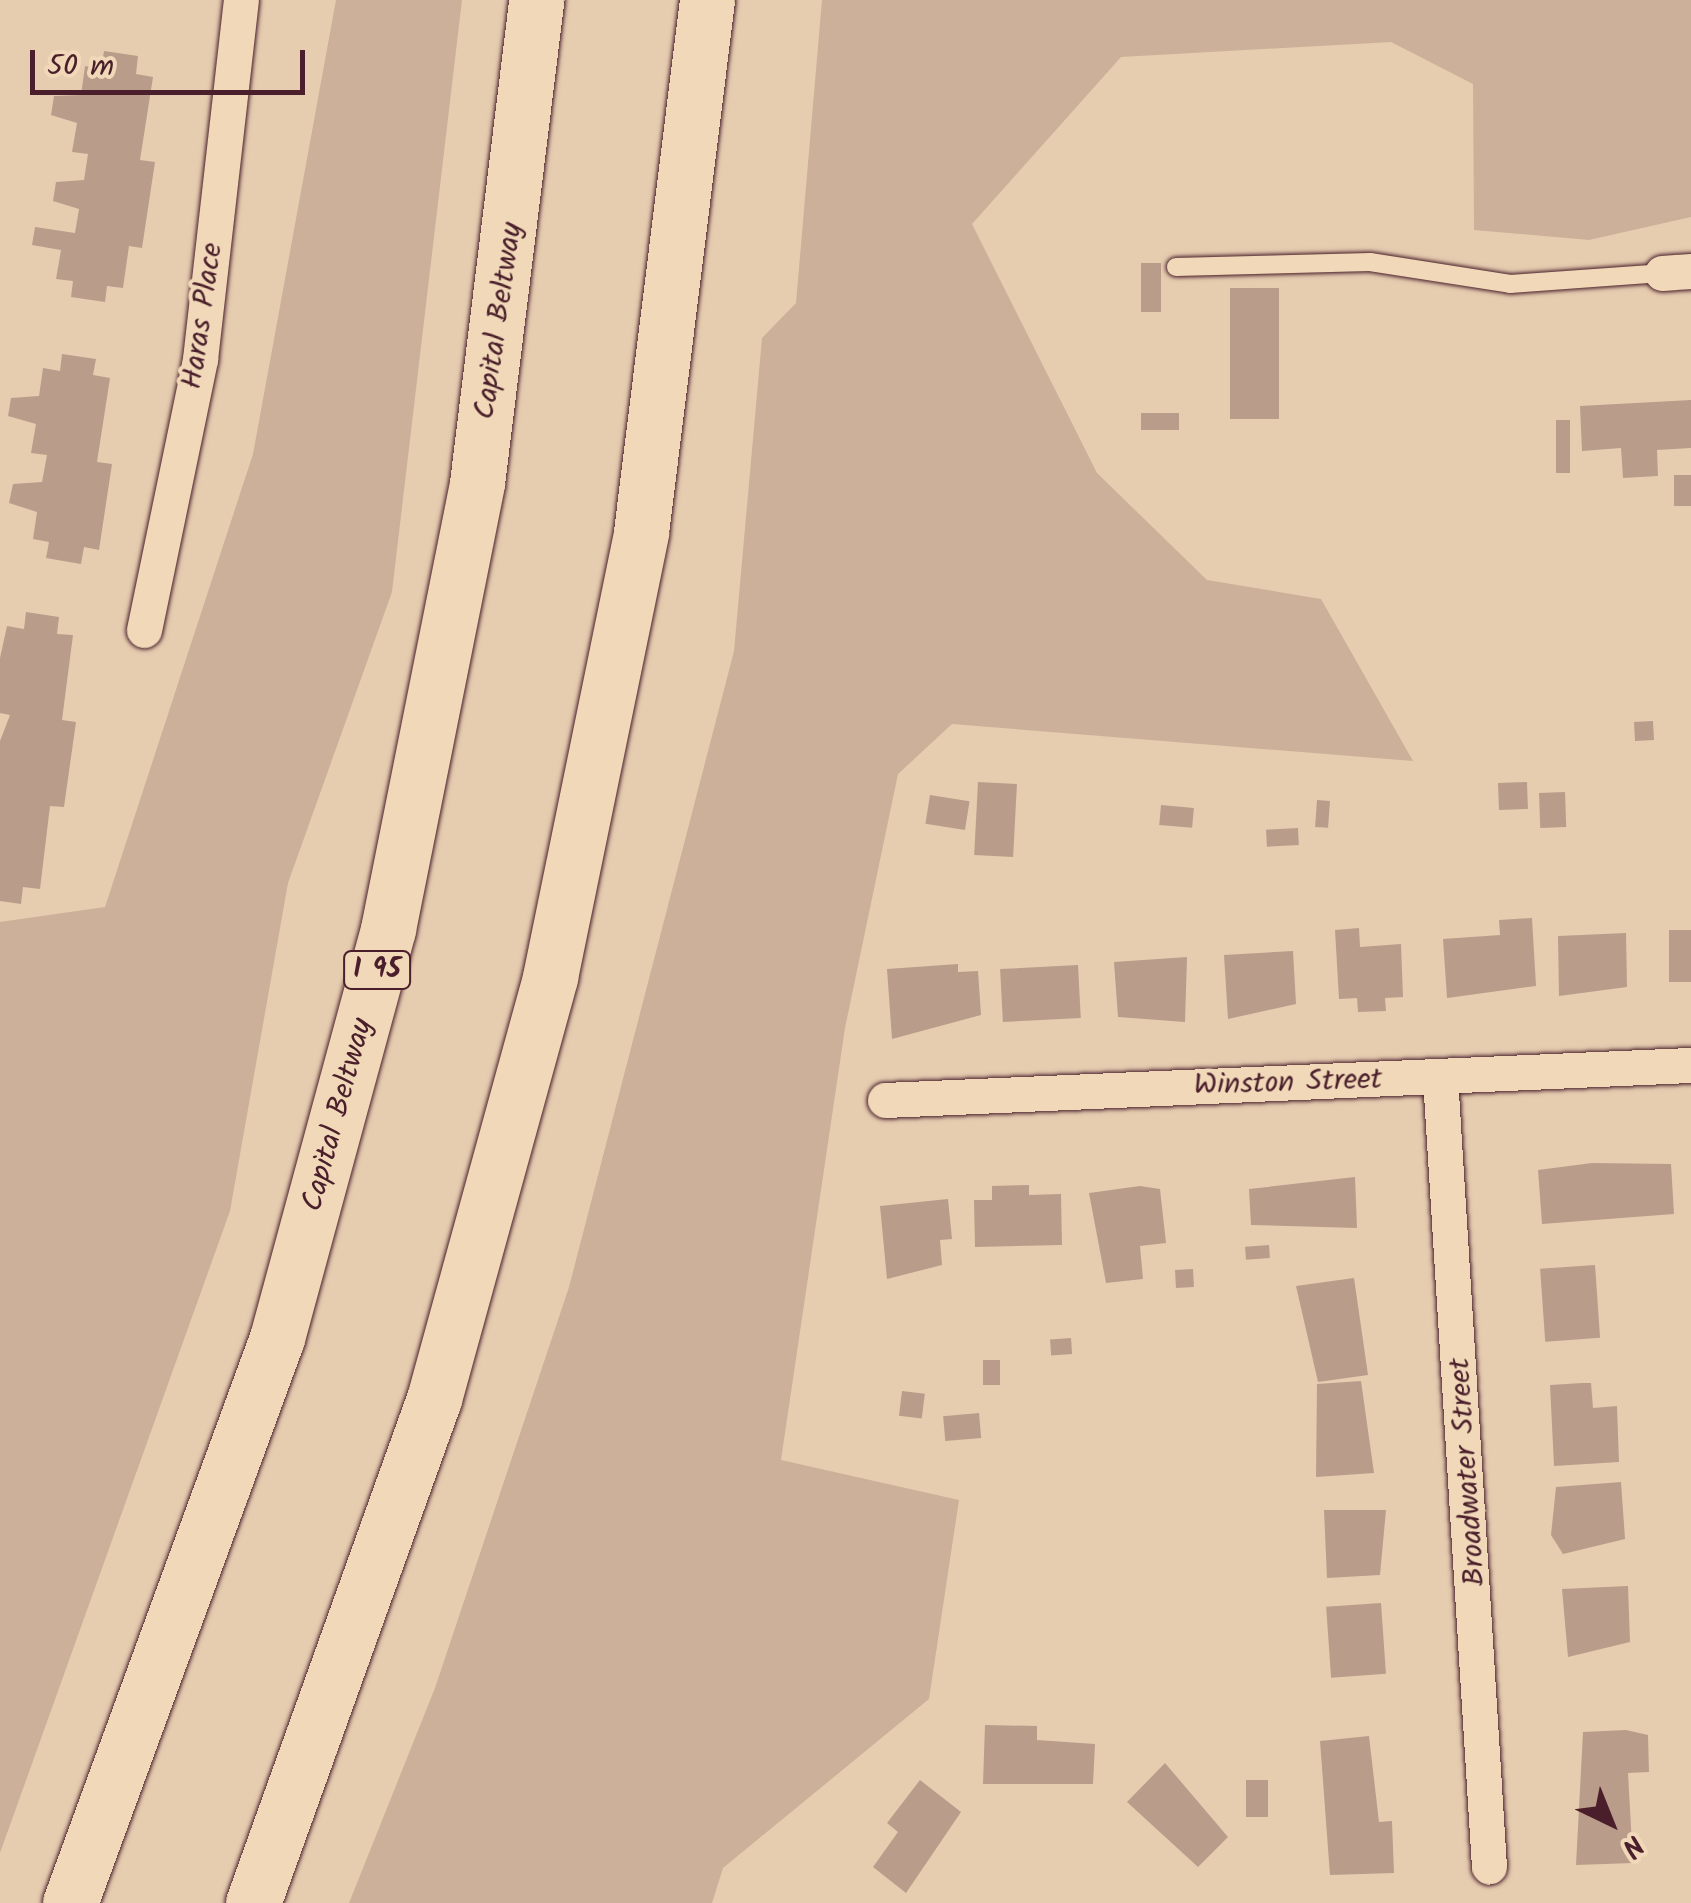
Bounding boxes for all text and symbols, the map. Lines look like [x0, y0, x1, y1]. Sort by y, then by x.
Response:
scale bar [35, 30, 310, 92]
text: 50 m [47, 43, 114, 91]
street label: Capital Beltway [467, 220, 531, 422]
street label: Haras Place [175, 240, 231, 392]
road number: I 95 [342, 947, 412, 993]
street label: Capital Beltway [295, 1014, 381, 1216]
street label: Winston Street [1193, 1062, 1383, 1104]
street label: Broadwater Street [1442, 1356, 1494, 1588]
north arrow [1561, 1773, 1661, 1873]
text: N [1610, 1823, 1654, 1868]

